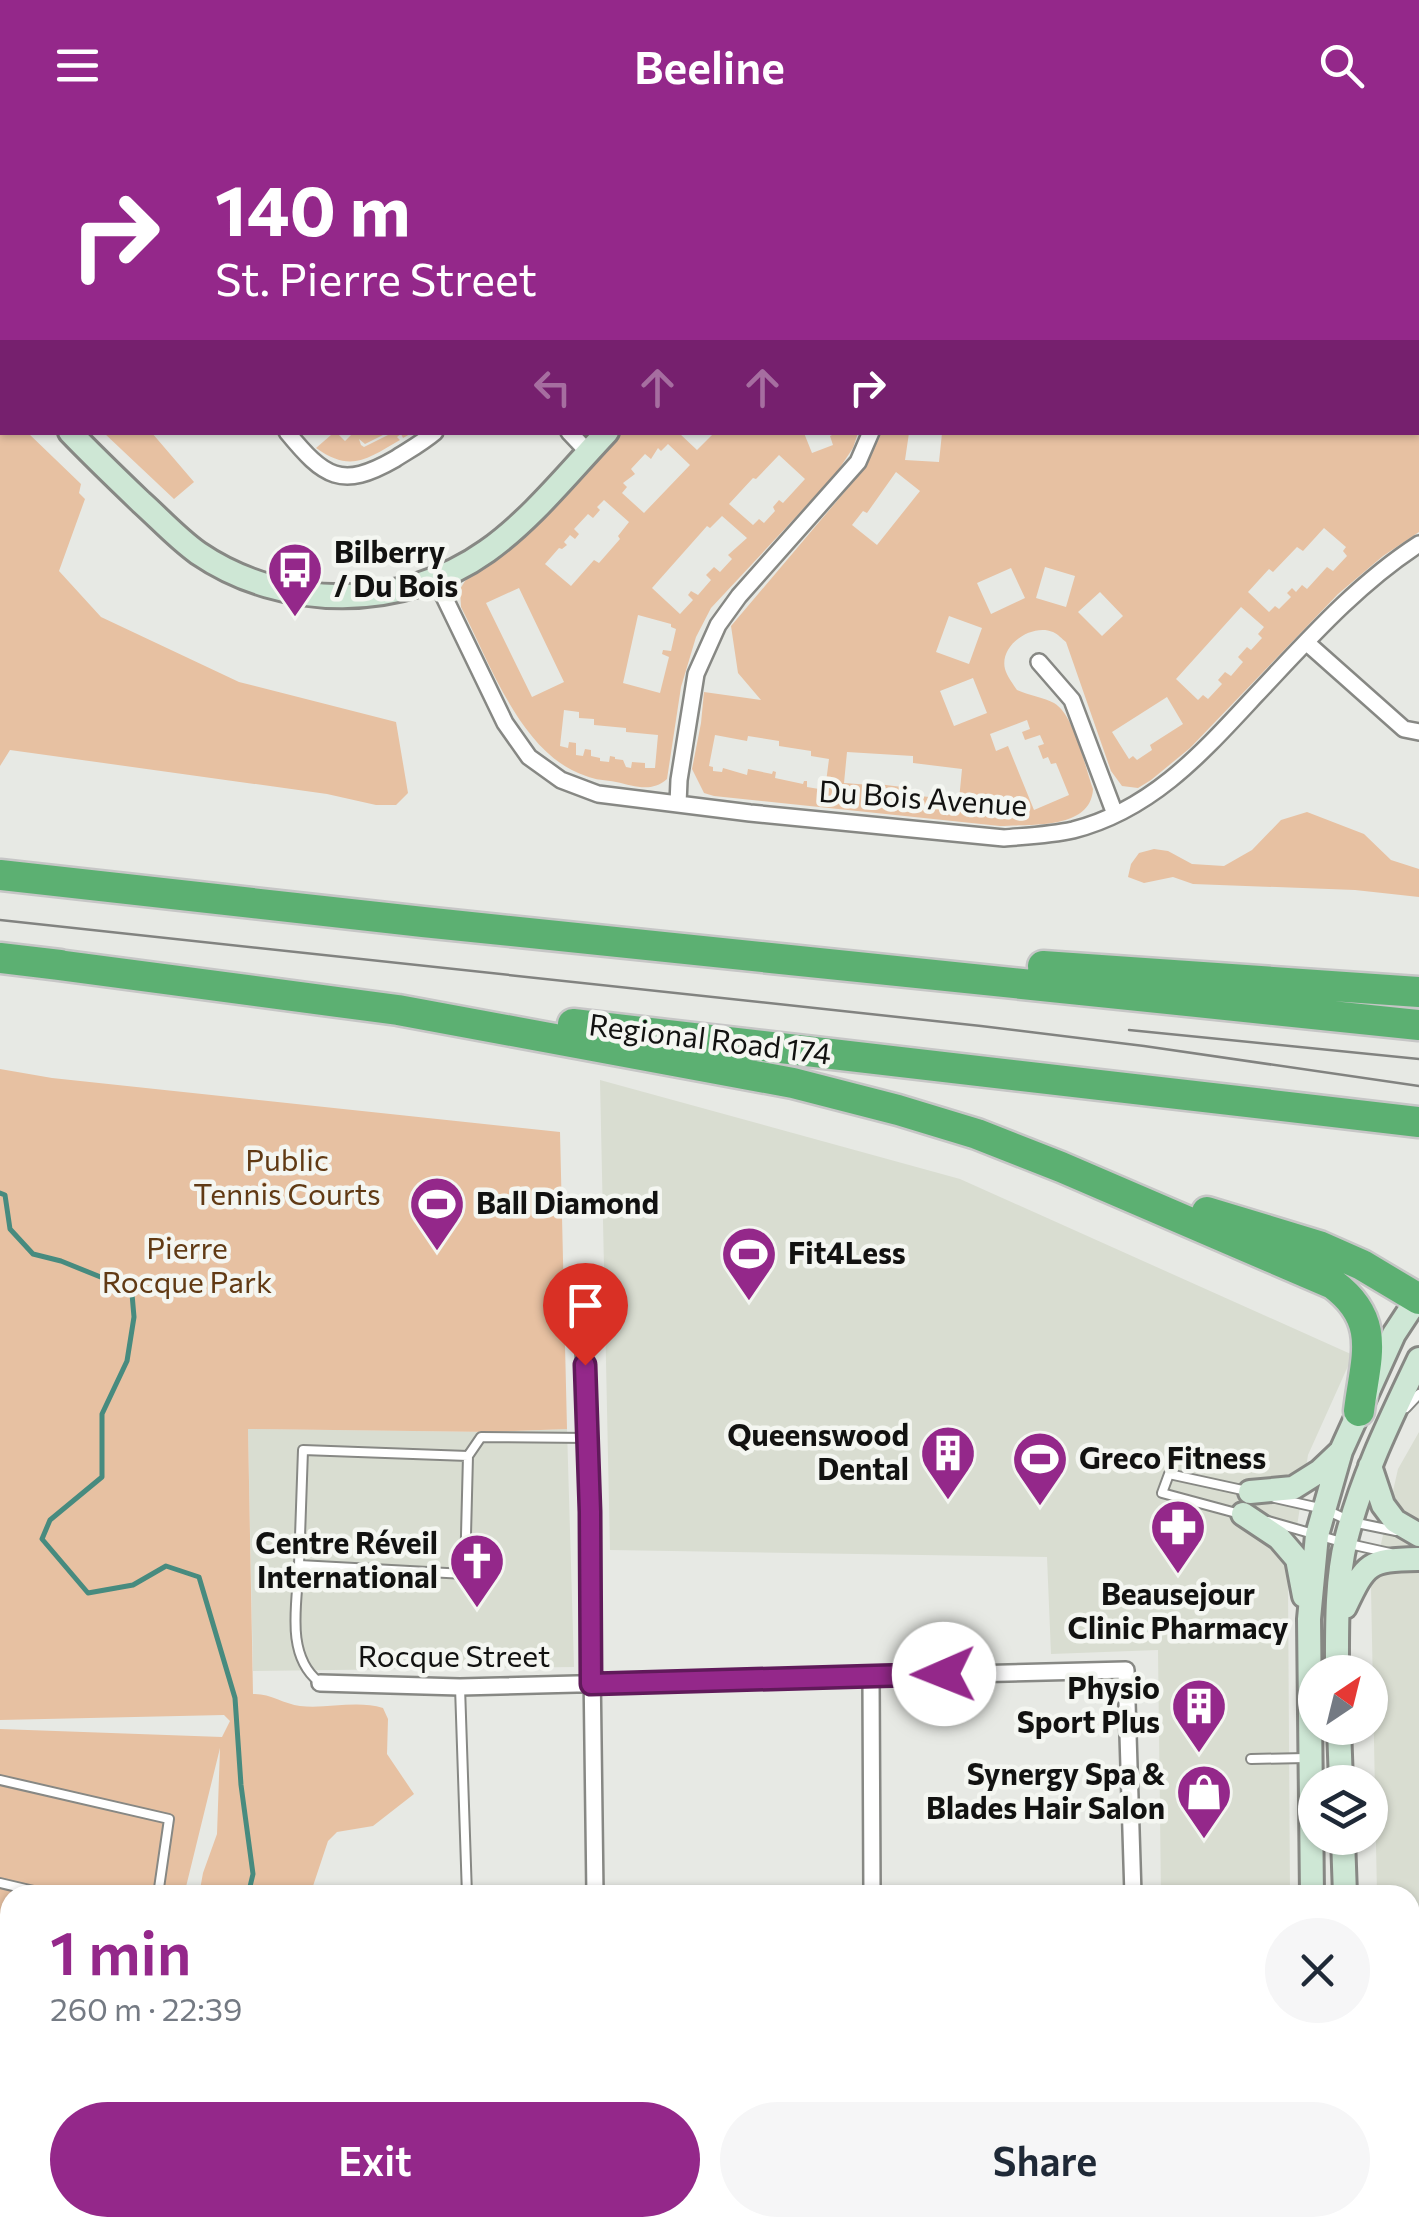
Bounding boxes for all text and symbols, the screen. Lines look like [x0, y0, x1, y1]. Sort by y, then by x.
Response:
icon: menu [50, 38, 105, 93]
text: Beeline [634, 38, 785, 93]
icon: search [1314, 38, 1369, 93]
text: 140 m [215, 165, 411, 250]
icon: right [50, 170, 180, 300]
text: St. Pierre Street [215, 250, 537, 305]
icon: left [525, 360, 580, 415]
icon: ahead [630, 360, 685, 415]
icon: ahead [735, 360, 790, 415]
icon: right [840, 360, 895, 415]
place label: Bilberry / Du Bois [334, 532, 458, 603]
bus stop icon: Bilberry / Du Bois [265, 540, 325, 619]
street label: Du Bois Avenue [818, 771, 1029, 822]
street label: Regional Road 174 [587, 1004, 834, 1071]
park label: Public Tennis Courts [193, 1140, 381, 1211]
sports icon: Ball Diamond [407, 1174, 467, 1253]
place label: Ball Diamond [476, 1183, 659, 1220]
sports icon: Fit4Less [719, 1224, 779, 1303]
park label: Pierre Rocque Park [102, 1228, 272, 1299]
place label: Fit4Less [788, 1233, 906, 1270]
pin [543, 1263, 628, 1366]
icon: arrive [558, 1278, 613, 1333]
place label: Queenswood Dental [727, 1415, 909, 1486]
building icon: Queenswood Dental [918, 1423, 978, 1502]
sports icon: Greco Fitness [1010, 1429, 1070, 1508]
place label: Greco Fitness [1079, 1438, 1266, 1475]
pharmacy icon: Beausejour Clinic Pharmacy [1148, 1497, 1208, 1576]
place label: Centre Réveil International [255, 1523, 438, 1594]
church icon: Centre Réveil International [447, 1531, 507, 1610]
place label: Beausejour Clinic Pharmacy [1067, 1574, 1289, 1645]
position arrow [892, 1622, 996, 1726]
street label: Rocque Street [358, 1636, 550, 1673]
north arrow [1298, 1655, 1388, 1745]
map controls [1298, 1655, 1388, 1855]
place label: Physio Sport Plus [1017, 1668, 1160, 1739]
building icon: Physio Sport Plus [1169, 1676, 1229, 1755]
place label: Synergy Spa & Blades Hair Salon [926, 1754, 1165, 1825]
shop icon: Synergy Spa & Blades Hair Salon [1174, 1762, 1234, 1841]
button: layers [1298, 1765, 1388, 1855]
text: 1 min [50, 1914, 191, 1987]
button: close [1265, 1918, 1370, 2023]
text: 260 m · 22:39 [50, 1988, 243, 2028]
button: Exit [50, 2102, 700, 2217]
button: Share [720, 2102, 1370, 2217]

